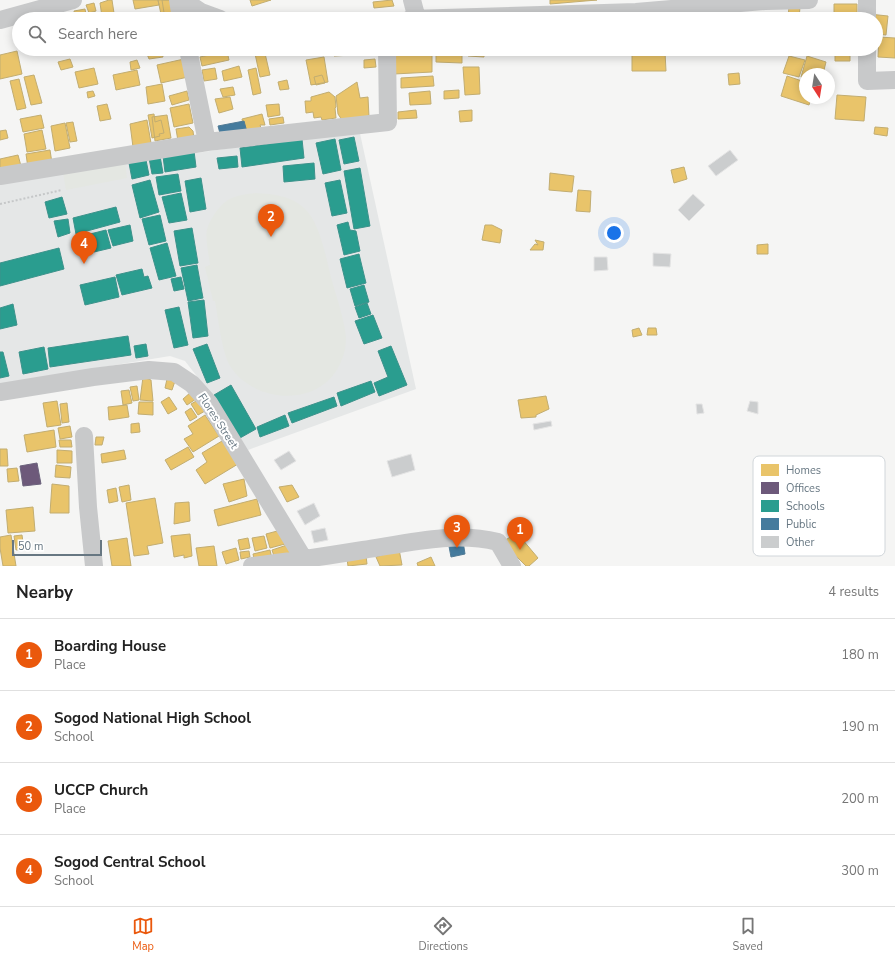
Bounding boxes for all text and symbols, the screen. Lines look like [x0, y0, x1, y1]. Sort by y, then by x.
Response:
search box [12, 12, 883, 56]
icon: search [26, 23, 48, 45]
text: Search here [58, 24, 138, 44]
north arrow [799, 68, 835, 104]
pin: 2 [258, 204, 284, 237]
your location [604, 223, 624, 243]
pin: 4 [71, 231, 97, 264]
street label: Flores Street [194, 390, 242, 452]
legend [753, 456, 885, 556]
text: Homes [786, 463, 821, 478]
text: Offices [786, 481, 820, 496]
text: Schools [786, 499, 825, 514]
pin: 3 [444, 515, 470, 548]
pin: 1 [507, 517, 533, 550]
text: Public [786, 517, 816, 532]
text: Other [786, 535, 814, 550]
scale bar [12, 538, 102, 557]
text: 50 m [18, 539, 43, 554]
text: Nearby [16, 581, 73, 604]
text: 4 results [828, 583, 879, 601]
text: Boarding House [54, 636, 166, 656]
text: 1 [25, 646, 33, 664]
text: 180 m [841, 646, 879, 664]
text: Place [54, 656, 86, 674]
text: Sogod National High School [54, 708, 251, 728]
text: 2 [25, 718, 33, 736]
text: 190 m [841, 718, 879, 736]
text: School [54, 728, 94, 746]
text: UCCP Church [54, 780, 148, 800]
text: 3 [25, 790, 33, 808]
text: 200 m [841, 790, 879, 808]
text: Place [54, 800, 86, 818]
text: Sogod Central School [54, 852, 205, 872]
text: 4 [25, 862, 33, 880]
text: 300 m [841, 862, 879, 880]
text: School [54, 872, 94, 890]
tab: Map [132, 915, 154, 954]
tab: Directions [418, 915, 468, 954]
tab: Saved [732, 915, 763, 954]

